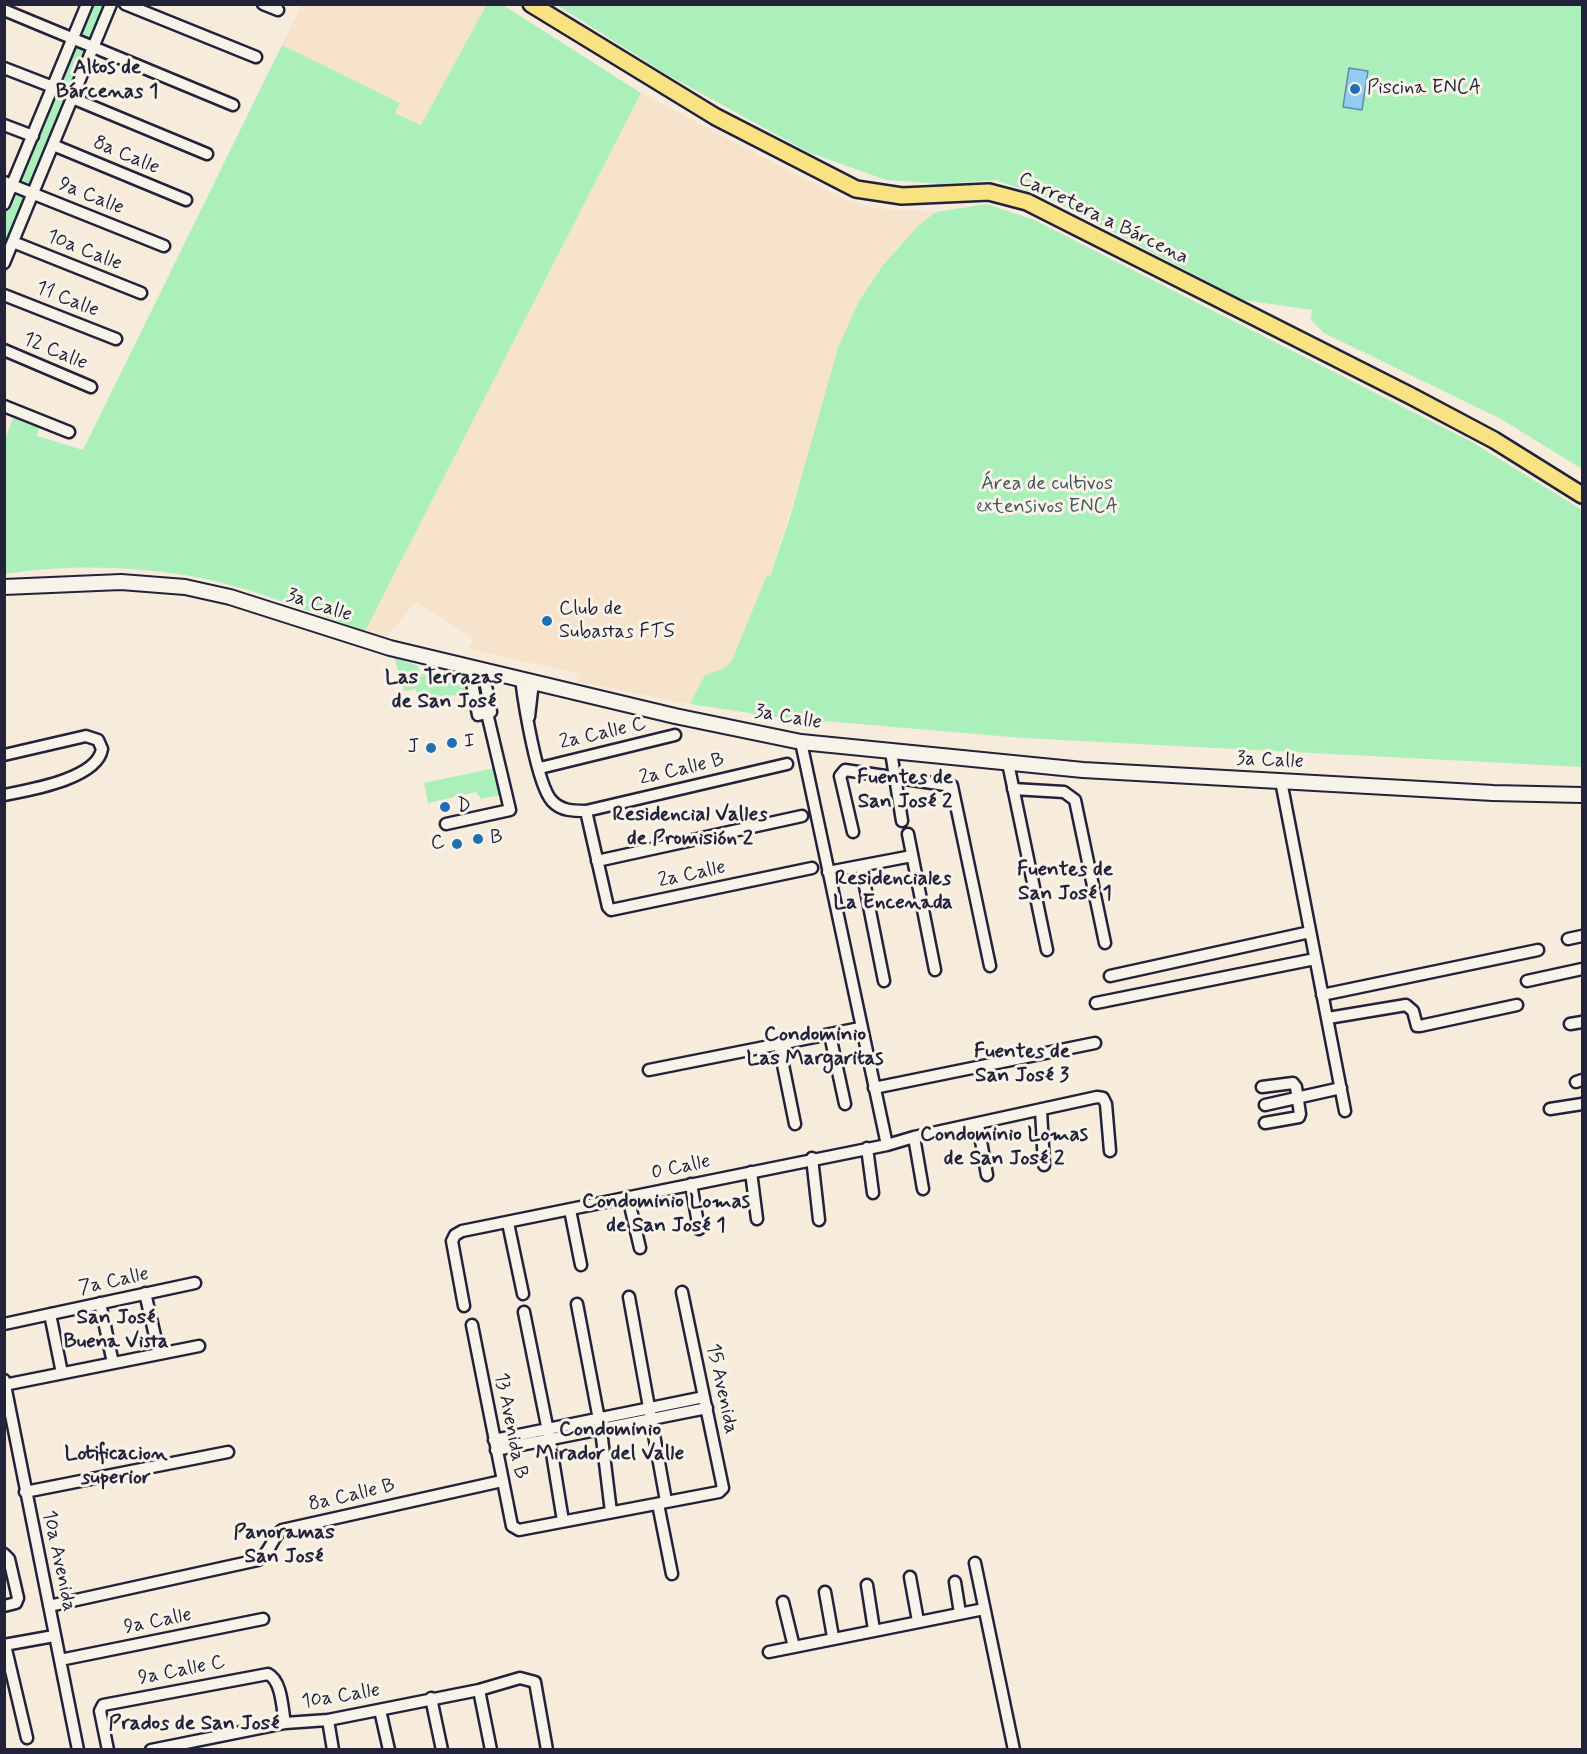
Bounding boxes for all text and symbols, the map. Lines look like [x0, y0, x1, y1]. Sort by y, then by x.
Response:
district label: Altos de Bárcenas 1 [56, 56, 158, 106]
place label: Piscina ENCA [1367, 77, 1481, 101]
marker: Piscina ENCA [1348, 82, 1362, 96]
street label: 8a Calle [89, 131, 163, 181]
street label: Carretera a Bárcena [1014, 167, 1192, 271]
street label: 9a Calle [55, 173, 127, 221]
street label: 10a Calle [43, 225, 125, 277]
street label: 11 Calle [32, 277, 102, 323]
street label: 12 Calle [19, 328, 91, 376]
park label: Área de cultivos extensivos ENCA [976, 473, 1118, 520]
street label: 3a Calle [283, 584, 355, 628]
place label: Club de Subastas FTS [559, 598, 675, 645]
marker: Club de Subastas FTS [540, 614, 554, 628]
district label: Las Terrazas de San José [385, 666, 503, 716]
street label: 3a Calle [753, 700, 823, 736]
street label: 2a Calle C [557, 712, 649, 756]
place label: I [464, 731, 475, 755]
place label: J [407, 736, 419, 760]
marker: I [445, 736, 459, 750]
marker: J [424, 741, 438, 755]
street label: 3a Calle [1236, 747, 1304, 775]
street label: 2a Calle B [637, 749, 727, 791]
district label: Fuentes de San José 2 [857, 766, 953, 816]
place label: D [457, 795, 471, 819]
marker: D [438, 800, 452, 814]
district label: Residencial Valles de Promisión 2 [613, 803, 767, 853]
place label: B [490, 827, 503, 851]
place label: C [431, 832, 445, 856]
marker: B [471, 832, 485, 846]
marker: C [450, 837, 464, 851]
street label: 2a Calle [656, 856, 728, 894]
district label: Fuentes de San José 1 [1017, 858, 1113, 908]
district label: Residenciales La Encenada [833, 867, 953, 917]
district label: Condominio Las Margaritas [747, 1023, 883, 1073]
district label: Fuentes de San José 3 [974, 1040, 1070, 1090]
district label: Condominio Lomas de San José 2 [920, 1123, 1088, 1173]
street label: 0 Calle [649, 1150, 713, 1186]
district label: Condominio Lomas de San José 1 [582, 1190, 750, 1240]
street label: 7a Calle [77, 1263, 151, 1301]
district label: San José Buena Vista [64, 1306, 168, 1356]
street label: 15 Avenida [700, 1341, 742, 1437]
street label: 13 Avenida B [488, 1371, 532, 1481]
district label: Condominio Mirador del Valle [536, 1418, 684, 1468]
district label: Lotificacion superior [65, 1442, 167, 1492]
street label: 8a Calle B [306, 1474, 398, 1518]
street label: 10a Avenida [36, 1508, 80, 1614]
district label: Panoramas San José [233, 1521, 335, 1571]
street label: 9a Calle [122, 1604, 194, 1640]
street label: 9a Calle C [136, 1651, 228, 1691]
street label: 10a Calle [300, 1679, 382, 1715]
district label: Prados de San José [109, 1712, 279, 1738]

